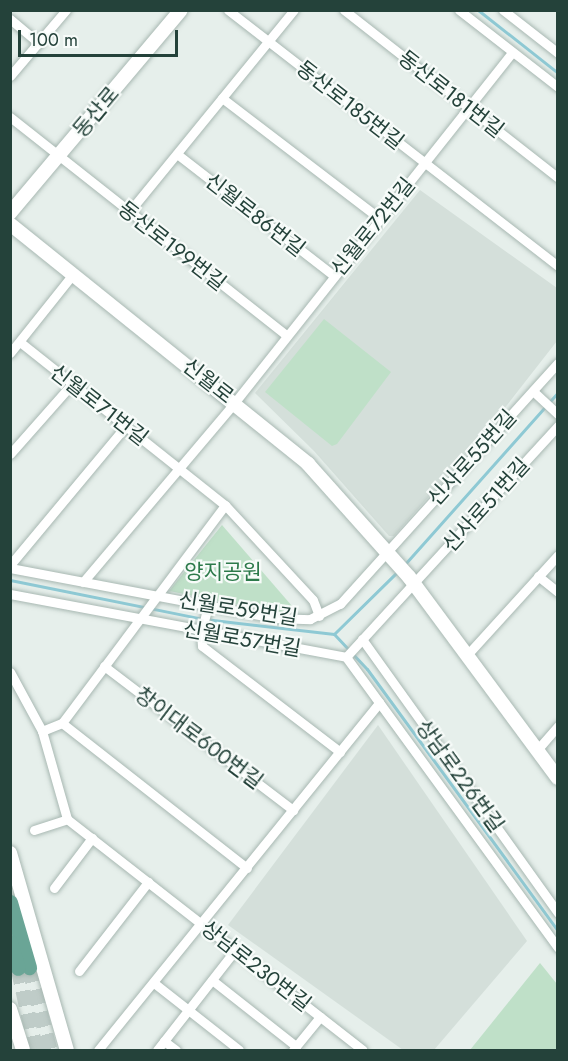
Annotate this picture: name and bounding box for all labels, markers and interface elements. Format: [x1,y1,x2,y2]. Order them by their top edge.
scale bar [21,18,182,56]
text: 100 m [29,27,78,53]
street label: 동산로181번길 [393,45,509,143]
street label: 동산로185번길 [291,55,409,155]
street label: 동산로 [68,82,124,142]
street label: 신월로86번길 [200,168,310,262]
street label: 신월로72번길 [326,173,420,281]
street label: 동산로199번길 [113,196,231,296]
street label: 신월로 [177,353,239,409]
street label: 신월로71번길 [45,359,153,451]
street label: 신사로55번길 [422,405,522,511]
street label: 신사로51번길 [437,453,535,557]
park label: 양지공원 [184,559,262,585]
street label: 신월로59번길 [177,587,299,631]
street label: 신월로57번길 [181,616,303,662]
street label: 창이대로600번길 [130,682,268,794]
street label: 상남로226번길 [411,715,509,837]
street label: 상남로230번길 [196,915,316,1017]

